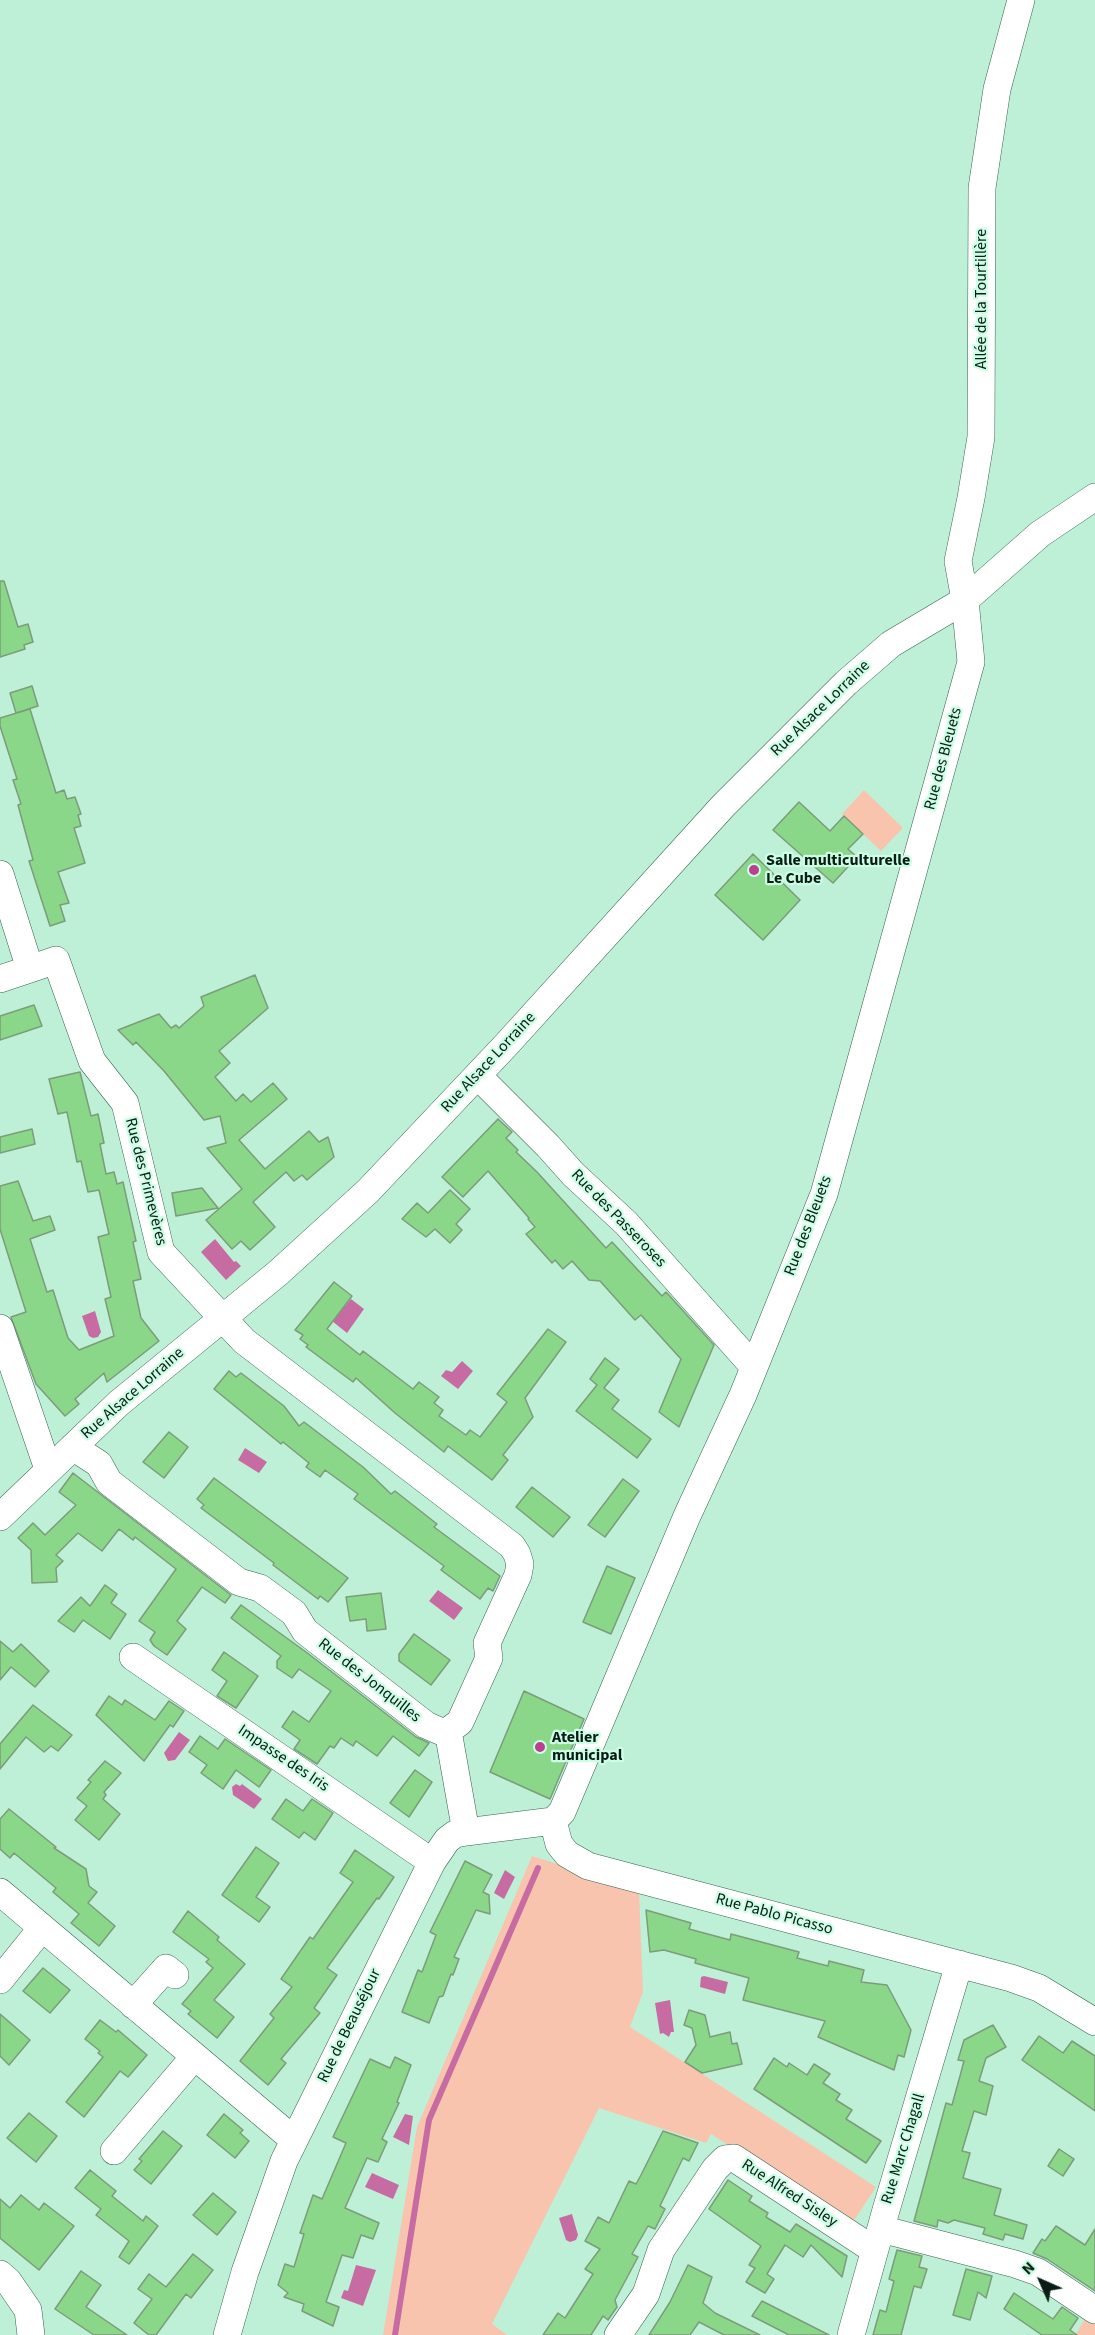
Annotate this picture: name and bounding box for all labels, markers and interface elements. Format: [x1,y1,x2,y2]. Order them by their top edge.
street label: Allée de la Tourtillère [972,229,992,369]
street label: Rue Alsace Lorraine [767,657,875,761]
street label: Rue des Bleuets [921,706,967,812]
place label: Salle multiculturelle Le Cube [766,851,910,889]
marker: Salle multiculturelle Le Cube [747,863,761,877]
street label: Rue Alsace Lorraine [438,1009,540,1117]
street label: Rue des Primevères [120,1116,170,1248]
street label: Rue des Passeroses [566,1166,670,1272]
street label: Rue des Bleuets [781,1173,837,1279]
street label: Rue Alsace Lorraine [78,1344,188,1444]
street label: Rue des Jonquilles [314,1635,424,1727]
street label: Impasse des Iris [234,1721,332,1797]
place label: Atelier municipal [552,1728,622,1766]
marker: Atelier municipal [533,1740,547,1754]
street label: Rue Pablo Picasso [713,1890,835,1940]
street label: Rue de Beauséjour [314,1966,386,2086]
street label: Rue Marc Chagall [878,2091,930,2207]
street label: Rue Alfred Sisley [737,2156,841,2232]
north arrow [1011,2251,1071,2311]
text: N [1017,2257,1040,2280]

